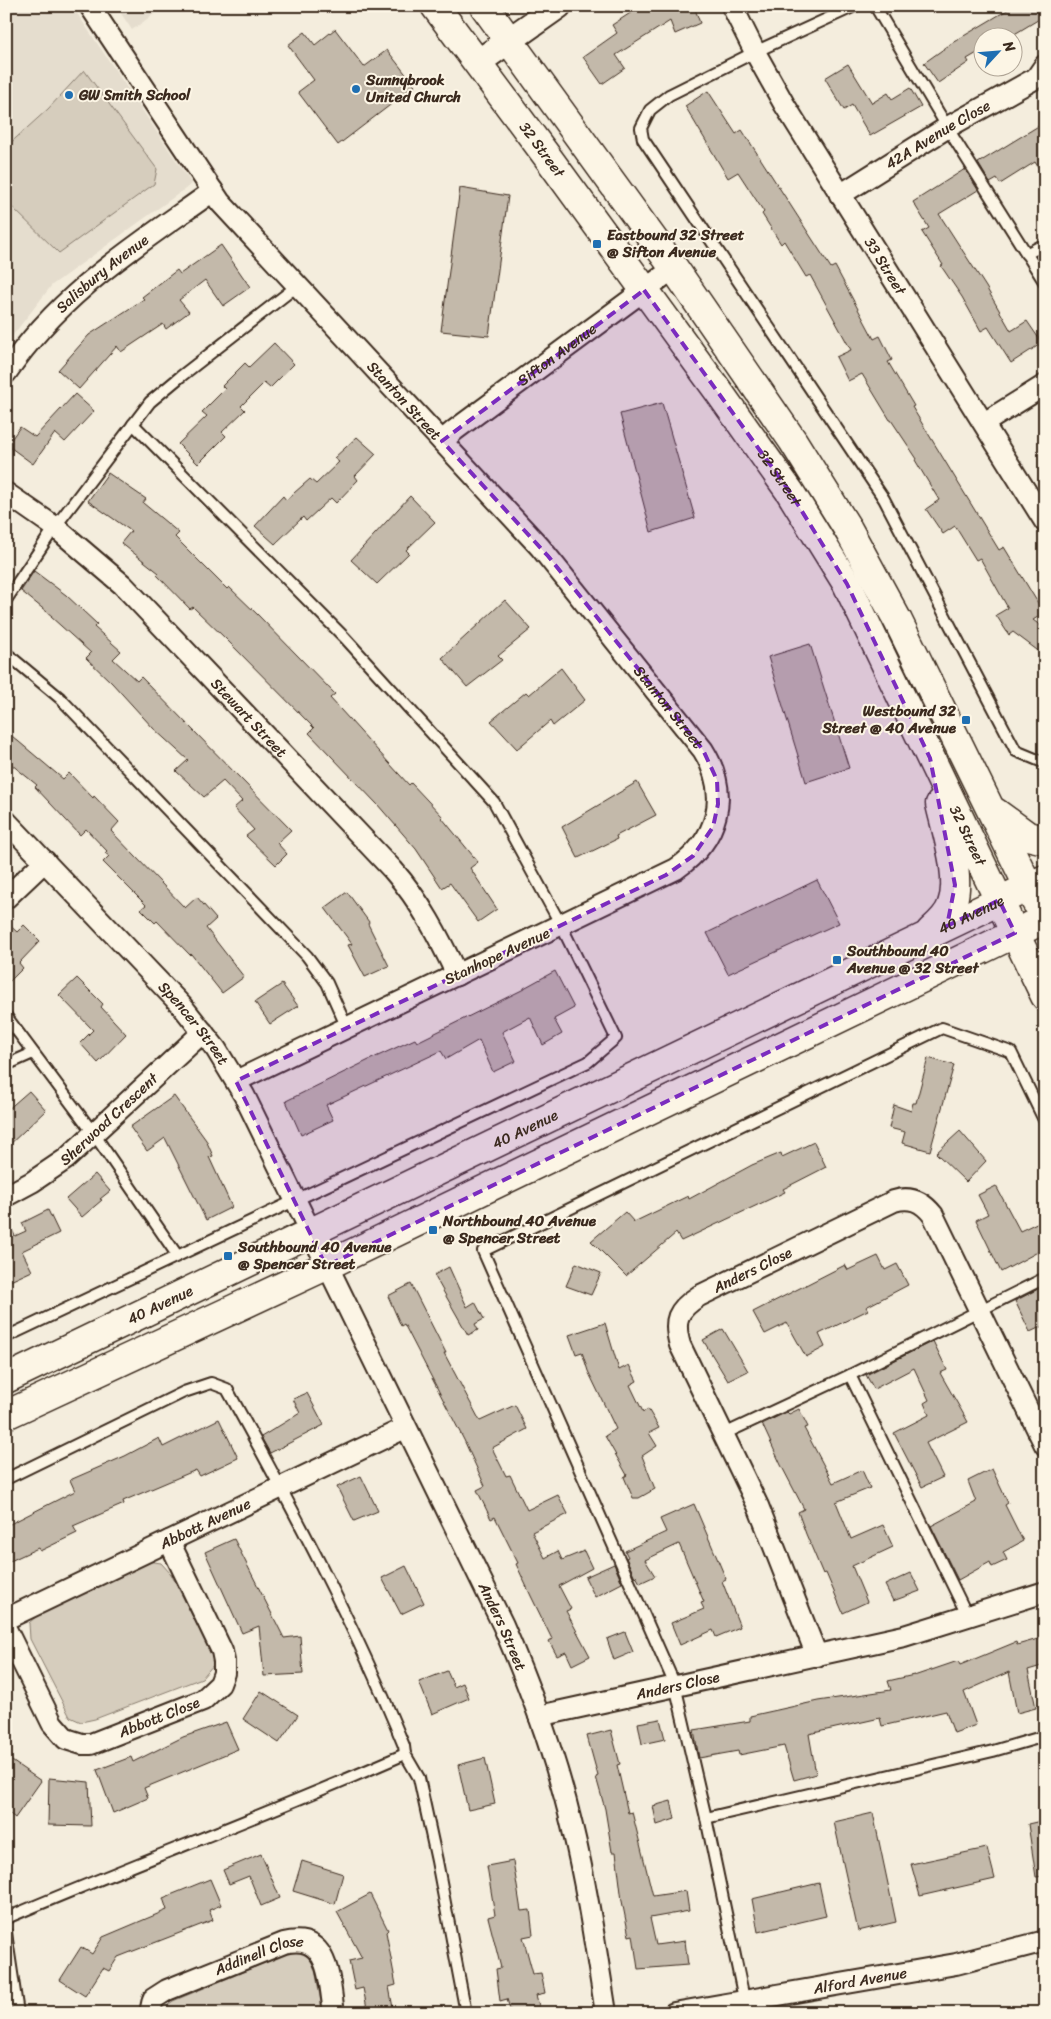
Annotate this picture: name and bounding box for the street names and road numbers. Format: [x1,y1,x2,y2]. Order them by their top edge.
street label: 42A Avenue Close [880,93,996,177]
street label: 32 Street [512,116,572,184]
street label: Salisbury Avenue [49,227,154,319]
street label: 33 Street [857,232,914,301]
street label: Sifton Avenue [512,316,603,393]
street label: Stanton Street [360,355,448,447]
street label: 32 Street [750,444,809,512]
street label: Stanton Street [627,660,711,755]
street label: Stewart Street [204,672,294,764]
street label: 32 Street [942,801,994,871]
street label: 40 Avenue [934,888,1009,942]
street label: Stanhope Avenue [440,920,554,992]
street label: Spencer Street [152,975,236,1071]
street label: Sherwood Crescent [54,1066,165,1173]
street label: 40 Avenue [488,1102,563,1156]
street label: Anders Close [708,1240,796,1301]
street label: 40 Avenue [123,1278,198,1332]
street label: Abbott Avenue [154,1490,256,1557]
street label: Anders Street [471,1577,534,1675]
street label: Anders Close [632,1664,722,1708]
street label: Abbott Close [114,1689,204,1745]
street label: Addinell Close [210,1928,305,1983]
street label: Alford Avenue [810,1960,909,2002]

